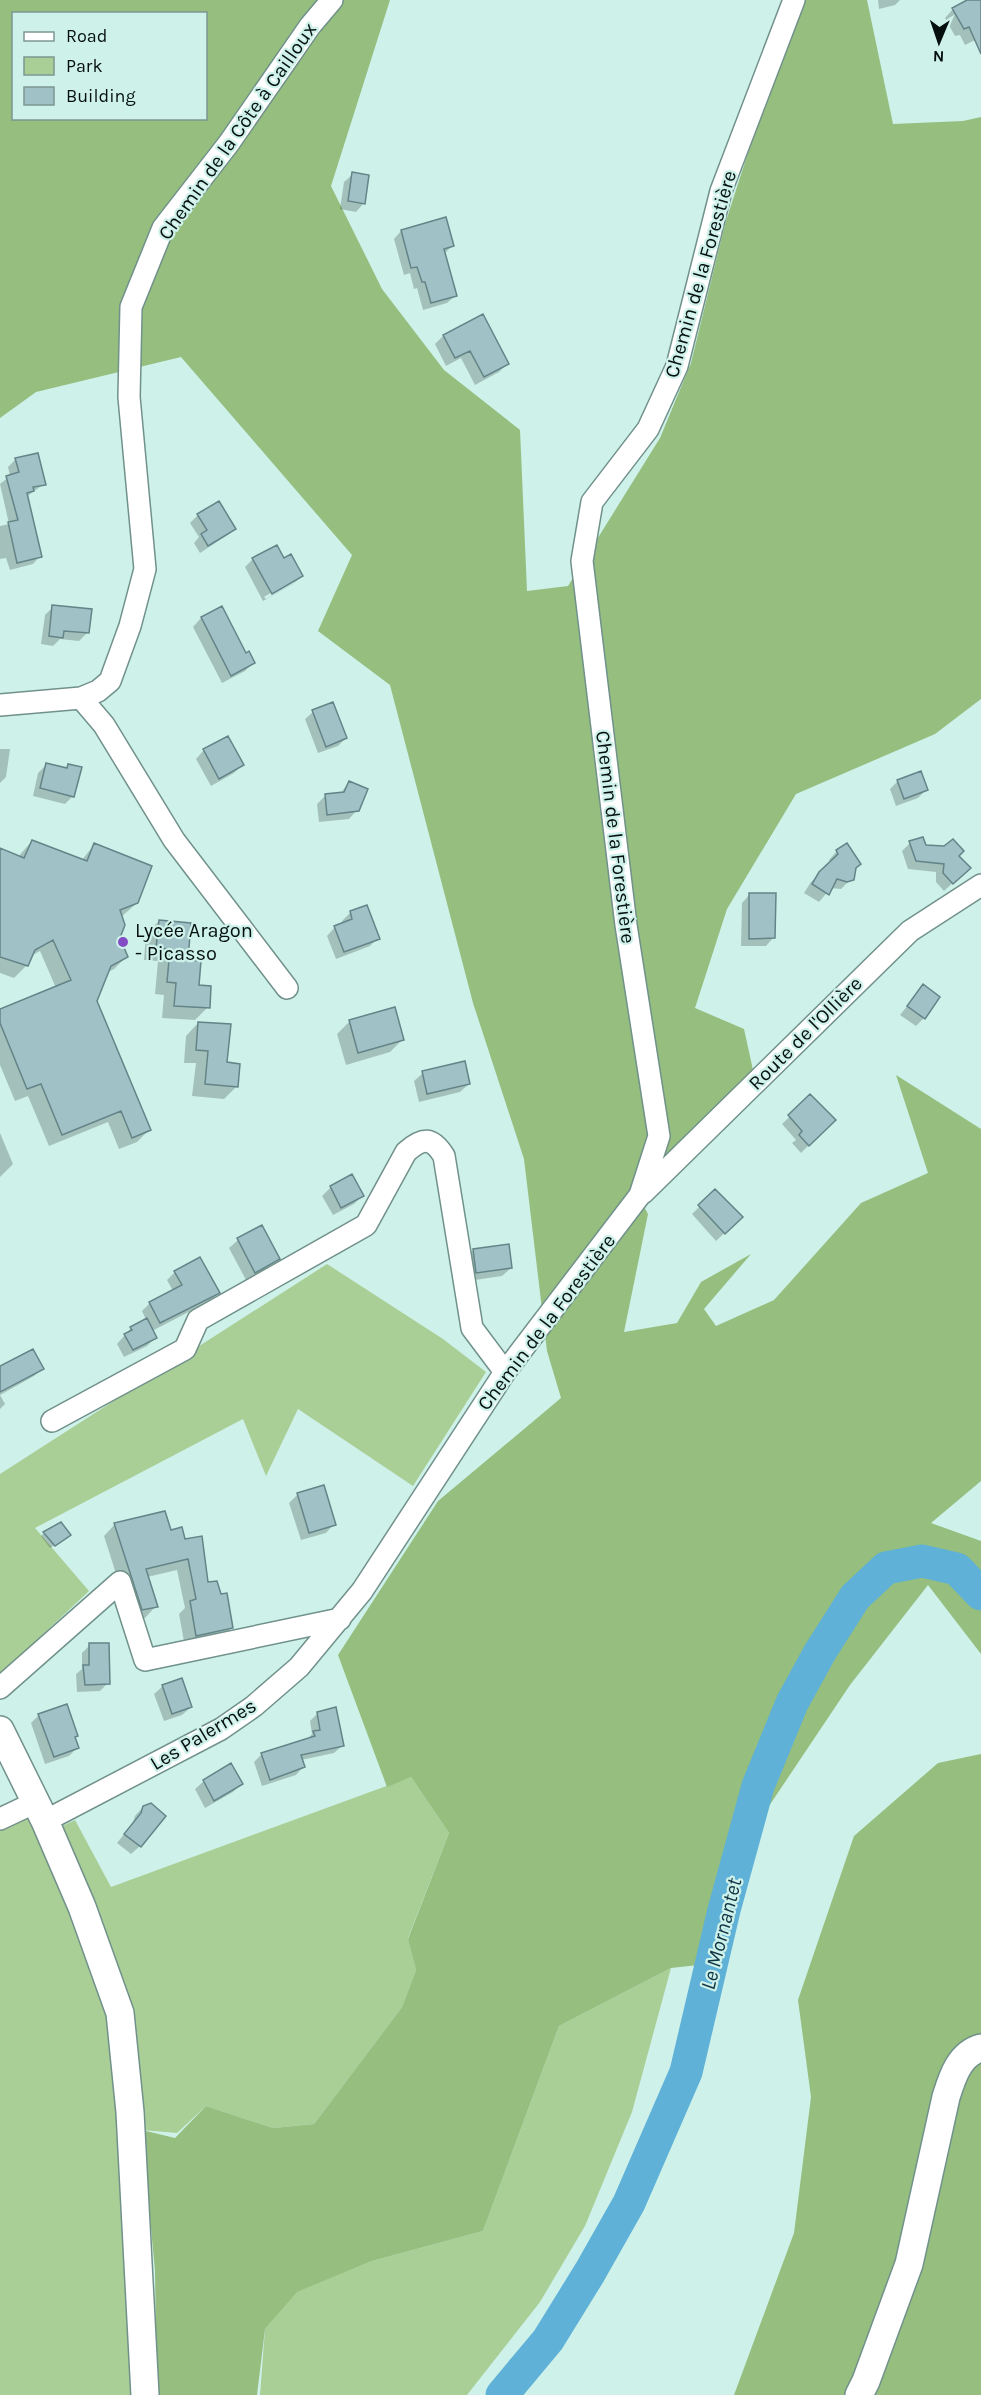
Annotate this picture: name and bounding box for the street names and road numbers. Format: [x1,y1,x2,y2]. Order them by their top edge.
street label: Chemin de la Côte à Cailloux [154,18,321,244]
street label: Chemin de la Forestière [660,168,741,380]
street label: Chemin de la Forestière [591,729,640,945]
street label: Route de l'Ollière [744,972,867,1095]
street label: Chemin de la Forestière [473,1230,620,1415]
street label: Les Palermes [146,1694,260,1775]

